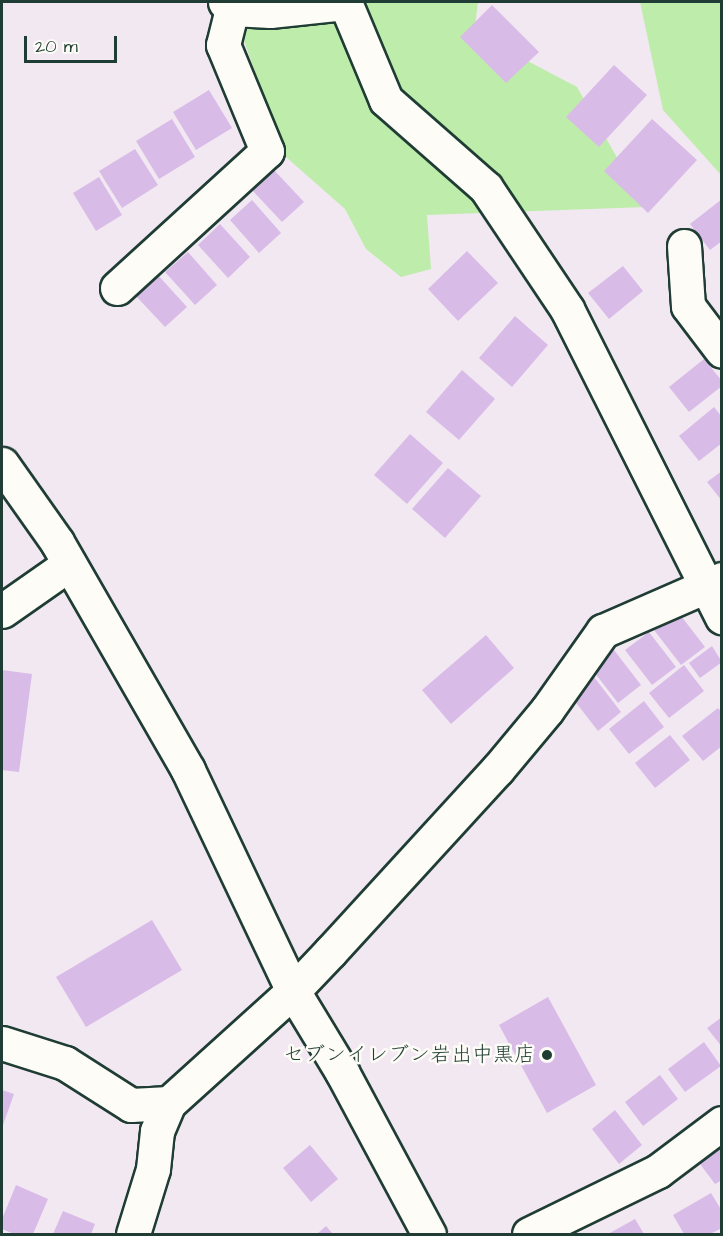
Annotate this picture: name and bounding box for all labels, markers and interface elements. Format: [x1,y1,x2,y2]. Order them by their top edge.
scale bar [27,24,120,62]
text: 20 m [35,34,78,59]
place label: セブンイレブン岩出中黒店 [283,1042,535,1068]
marker: セブンイレブン岩出中黒店 [540,1048,554,1062]

